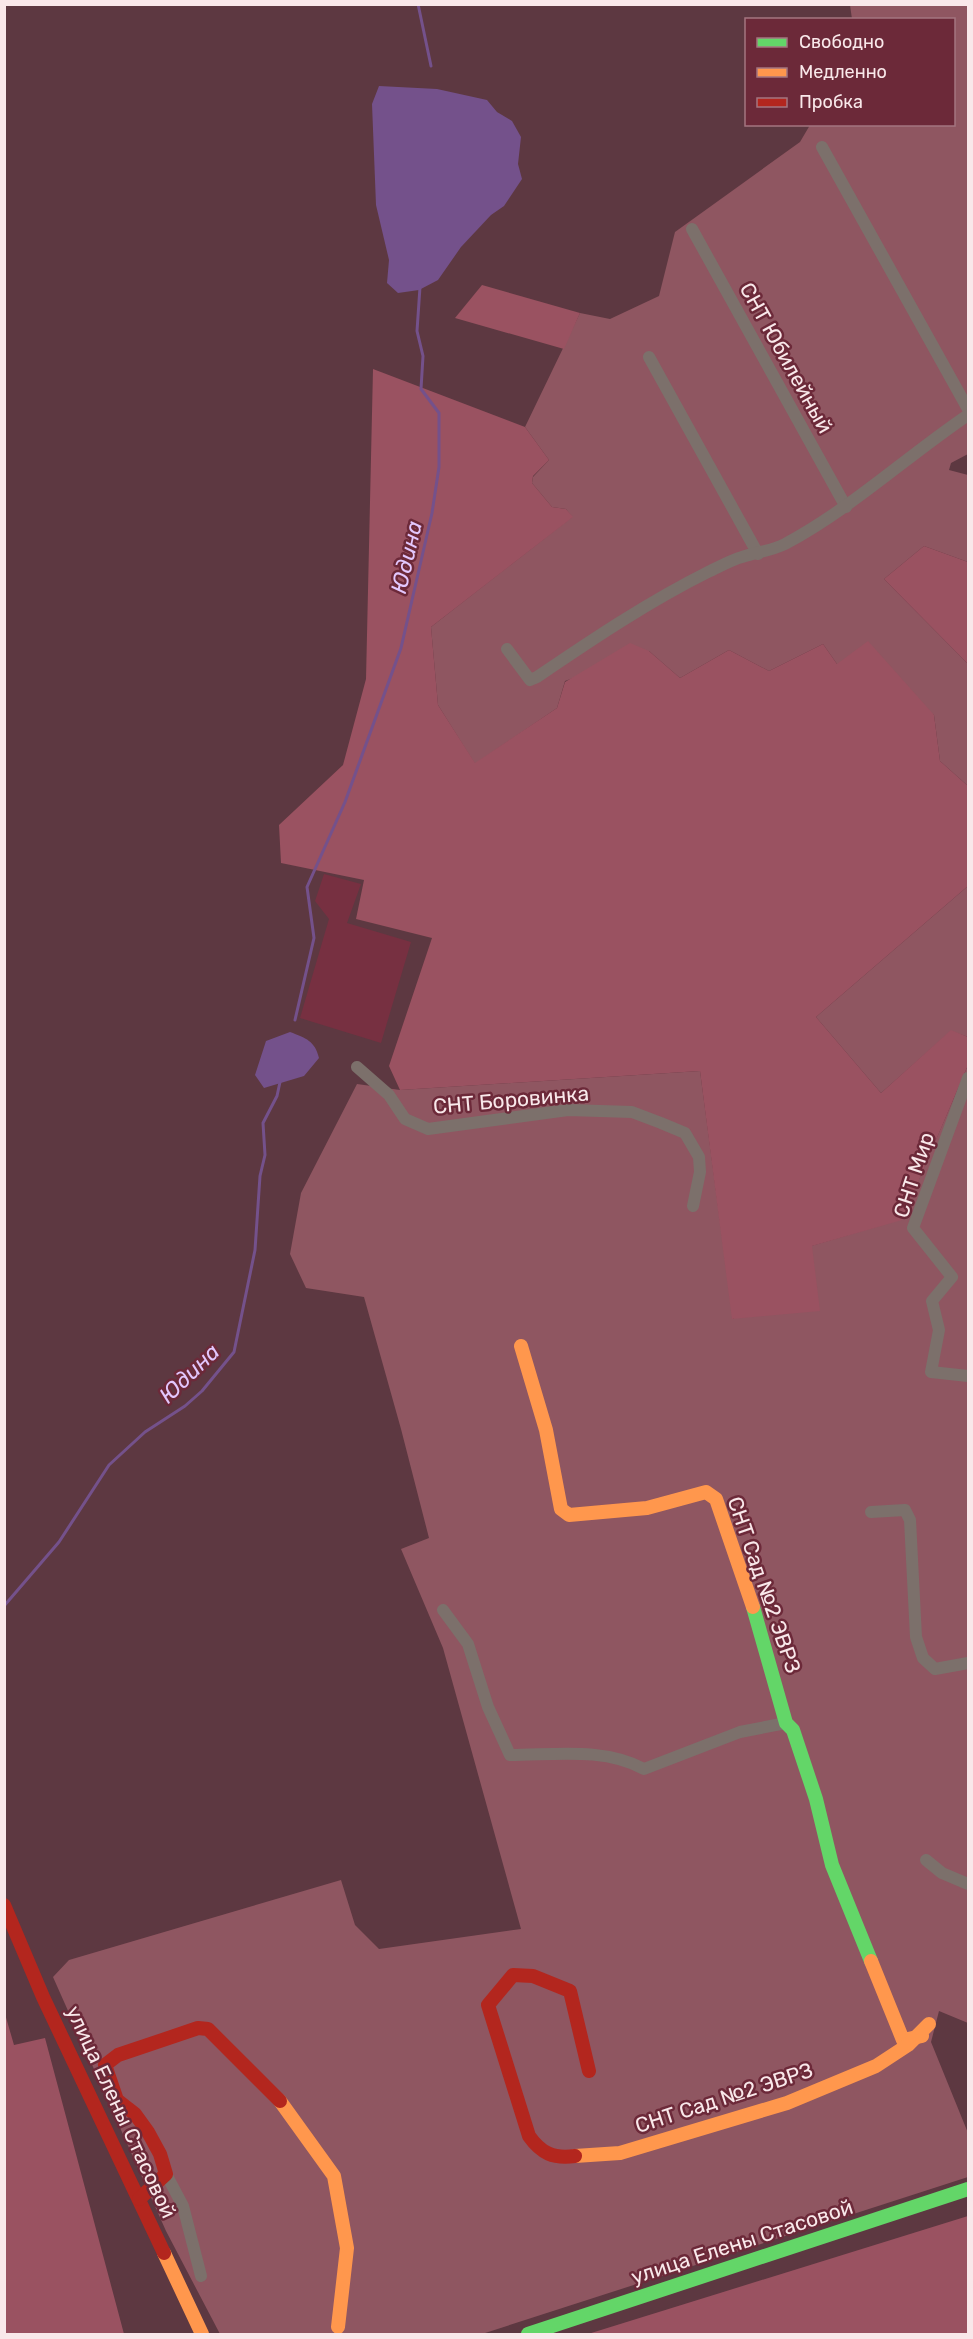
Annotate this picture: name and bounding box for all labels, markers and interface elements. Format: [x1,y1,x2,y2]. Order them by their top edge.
legend [745,18,955,126]
text: Свободно [799,31,884,53]
text: Медленно [799,61,887,83]
text: Пробка [799,91,863,113]
street label: СНТ Юбилейный [735,278,838,437]
water label: Юдина [385,518,428,596]
street label: СНТ Боровинка [432,1080,590,1119]
street label: СНТ Мир [888,1129,939,1221]
water label: Юдина [154,1338,225,1409]
street label: СНТ Сад №2 ЭВРЗ [722,1493,806,1677]
street label: улица Елены Стасовой [61,2002,182,2222]
street label: СНТ Сад №2 ЭВРЗ [632,2057,816,2138]
street label: улица Елены Стасовой [628,2194,856,2289]

